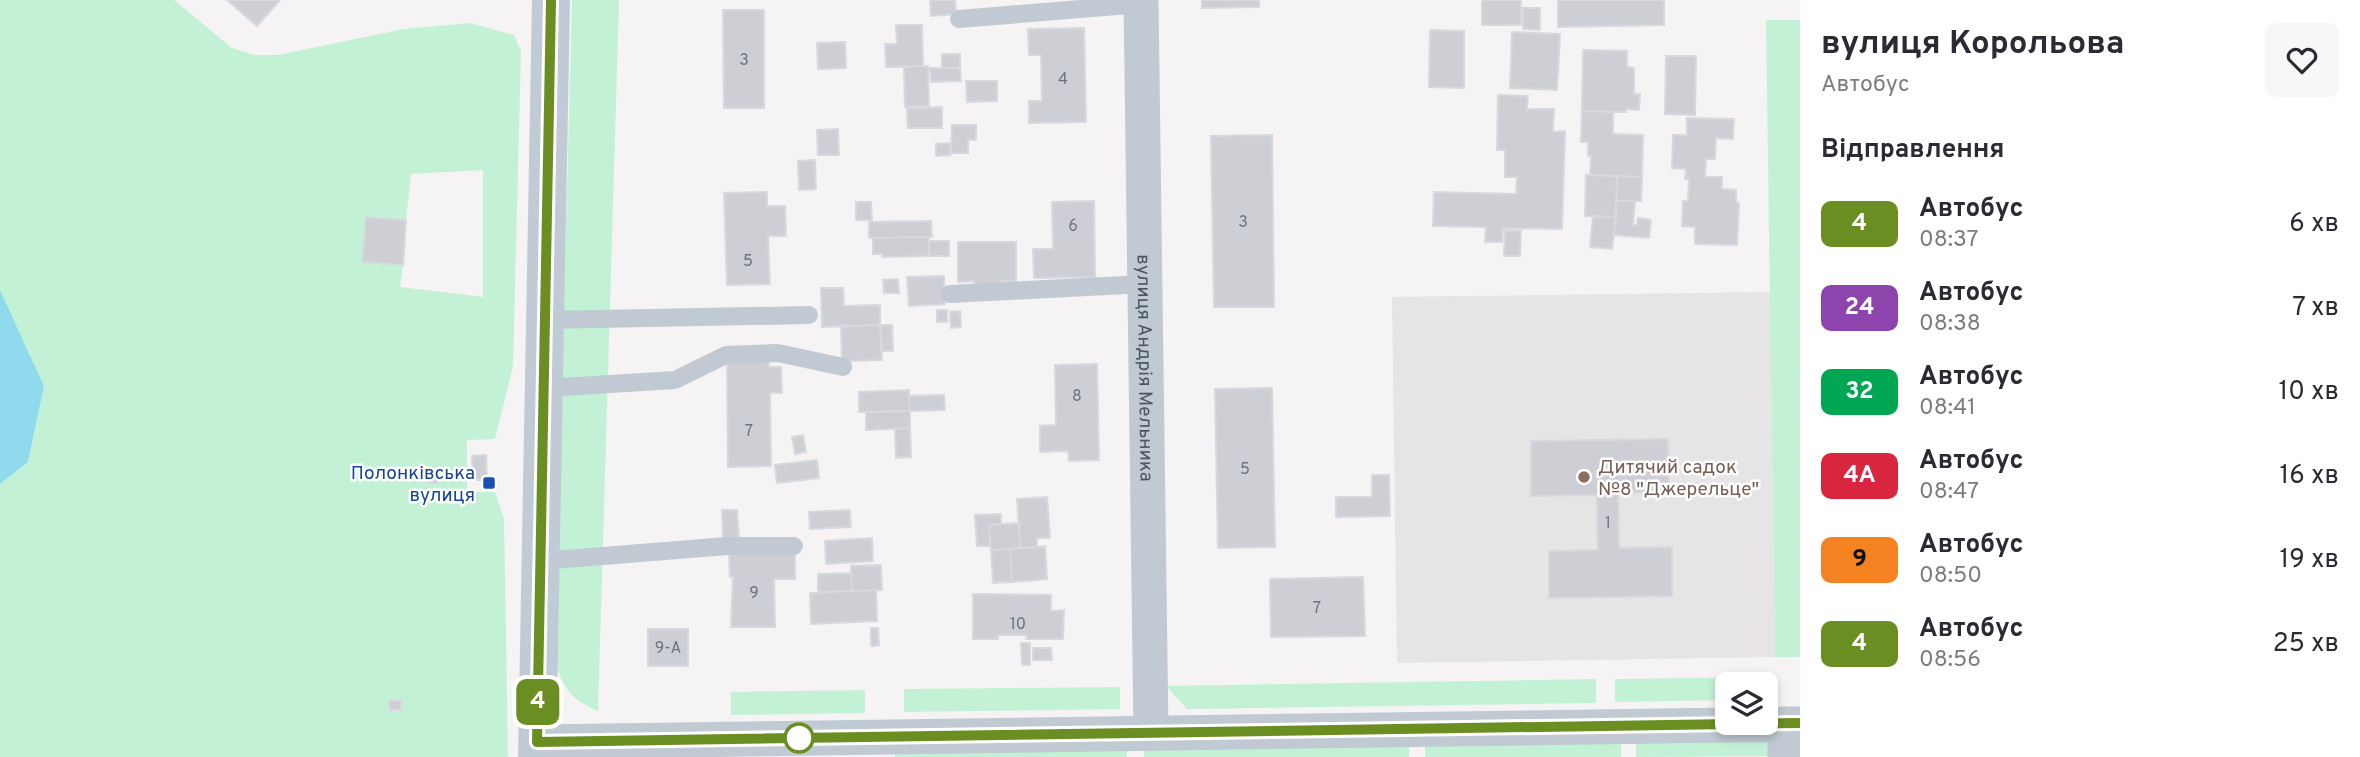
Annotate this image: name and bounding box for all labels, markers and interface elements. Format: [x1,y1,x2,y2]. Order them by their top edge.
button: heart [2265,23,2339,97]
text: вулиця Корольова [1821,24,2124,66]
house number: 3 [739,51,749,71]
house number: 4 [1058,70,1068,90]
text: Автобус [1821,71,1909,100]
text: Відправлення [1821,134,2004,167]
text: Автобус [1919,193,2024,226]
text: 6 хв [2289,208,2339,241]
text: 4 [1852,209,1867,239]
house number: 3 [1238,213,1248,233]
house number: 6 [1068,217,1078,237]
text: 08:37 [1919,226,1979,255]
house number: 5 [743,252,753,272]
street label: вулиця Андрія Мельника [1130,254,1158,482]
text: Автобус [1919,277,2024,310]
text: 7 хв [2292,292,2339,325]
text: 24 [1844,293,1875,323]
text: 08:38 [1919,310,1981,339]
text: Автобус [1919,361,2024,394]
text: 10 хв [2278,376,2339,409]
text: 32 [1845,377,1874,407]
house number: 8 [1072,387,1082,407]
text: 08:41 [1919,394,1976,423]
house number: 7 [745,422,753,442]
text: Автобус [1919,445,2024,478]
place label: Дитячий садок №8 "Джерельце" [1598,456,1759,502]
house number: 5 [1240,460,1250,480]
text: 16 хв [2280,460,2339,493]
text: 4А [1843,461,1876,491]
place label: Полонківська вулиця [351,462,475,508]
marker: Дитячий садок №8 "Джерельце" [1576,469,1592,485]
marker: Полонківська вулиця [481,475,497,491]
text: 08:47 [1919,478,1979,507]
house number: 1 [1605,514,1611,534]
text: Автобус [1919,529,2024,562]
text: 19 хв [2280,544,2339,577]
text: 9 [1852,545,1867,575]
text: 08:50 [1919,562,1982,591]
house number: 9 [749,584,759,604]
house number: 7 [1313,599,1321,619]
text: Автобус [1919,613,2024,646]
house number: 10 [1010,615,1026,635]
text: 25 хв [2273,628,2339,661]
text: 4 [1852,629,1867,659]
house number: 9-А [655,639,681,659]
text: 08:56 [1919,646,1981,675]
map controls [1715,672,1778,735]
button: layers [1715,672,1778,735]
line badge: 4 [515,679,561,725]
text: 4 [530,687,546,717]
unlabelled marker [784,723,814,753]

